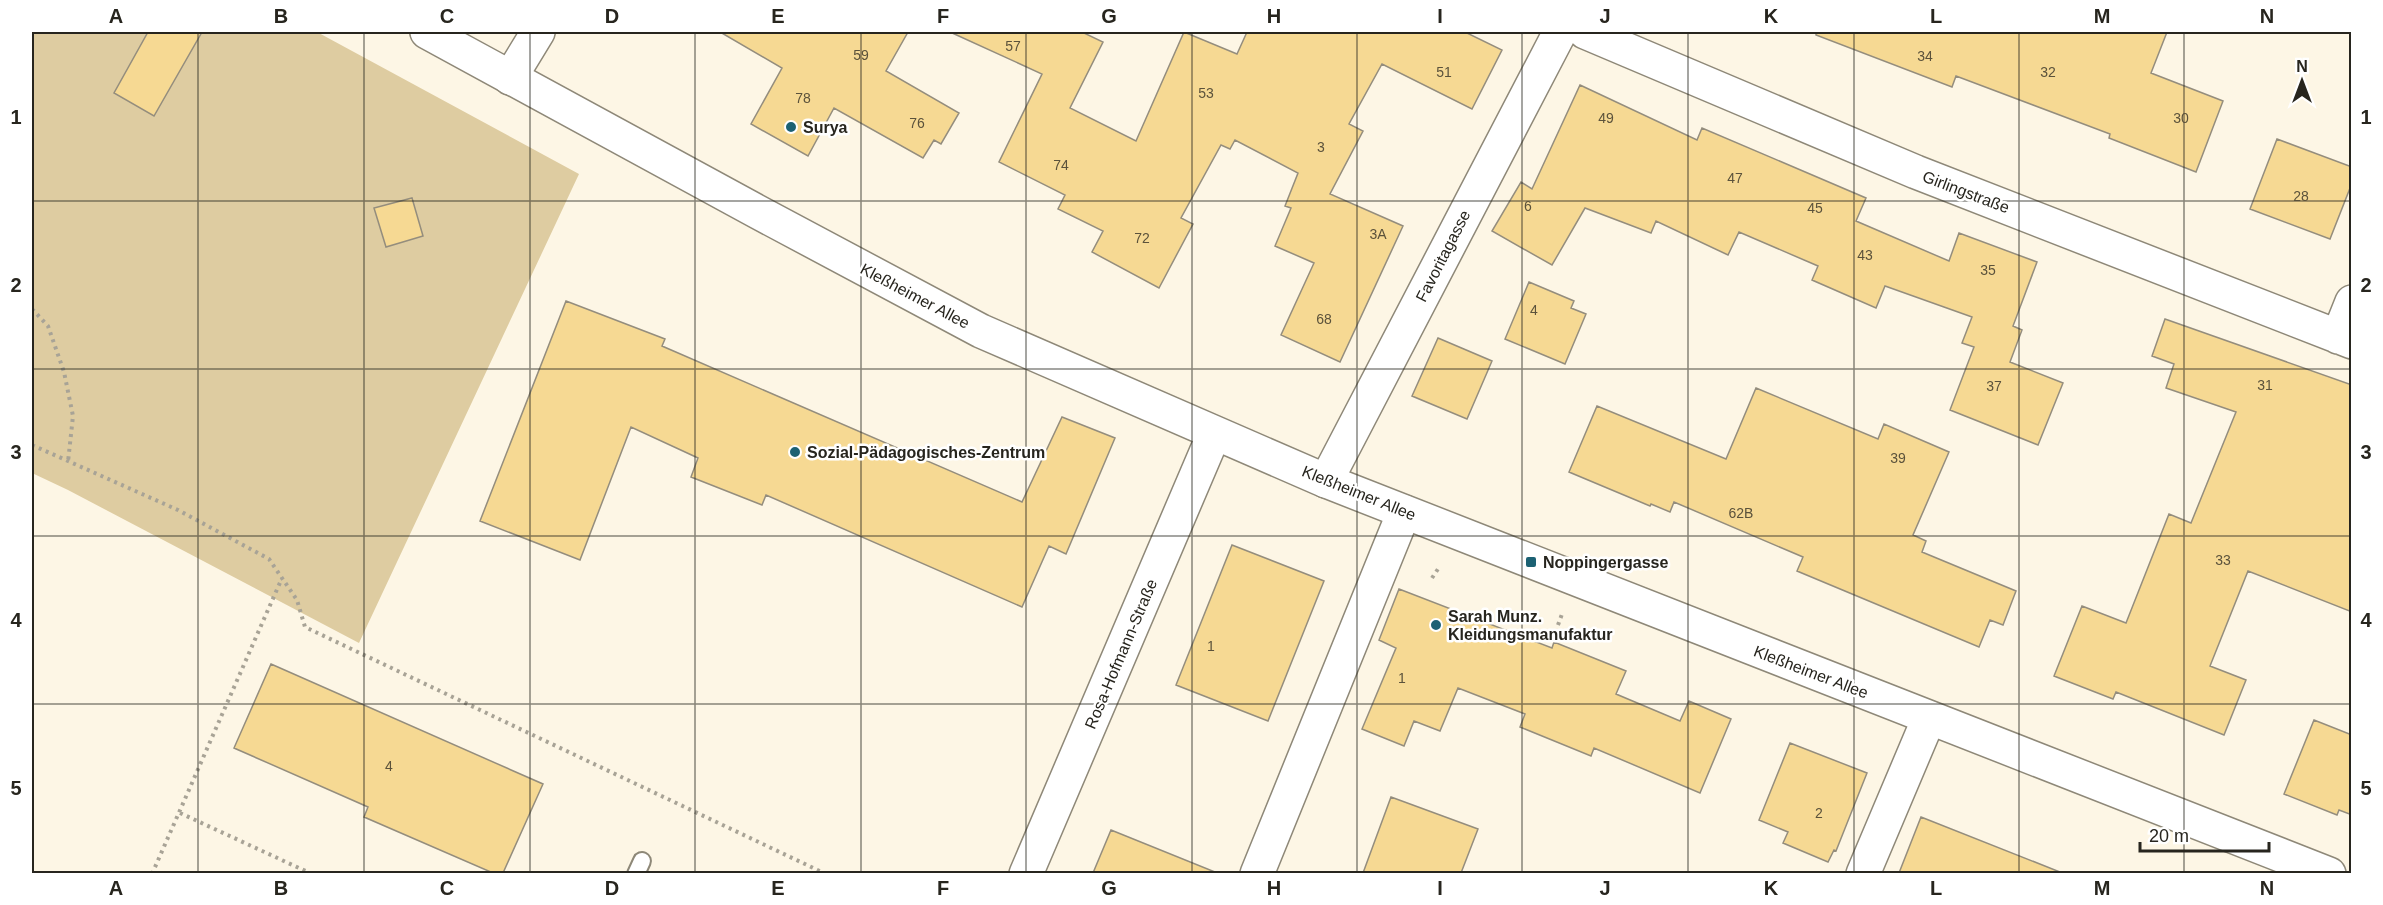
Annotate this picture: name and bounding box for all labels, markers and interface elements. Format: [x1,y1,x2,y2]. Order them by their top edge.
text: A [109,5,123,27]
text: B [274,5,288,27]
text: C [440,5,454,27]
text: D [605,5,619,27]
text: E [771,5,785,27]
text: F [937,5,949,27]
text: G [1101,5,1117,27]
text: H [1267,5,1281,27]
text: I [1437,5,1443,27]
text: J [1599,5,1611,27]
text: K [1764,5,1779,27]
text: L [1930,5,1942,27]
text: M [2094,5,2110,27]
text: N [2260,5,2274,27]
house number: 57 [1005,38,1021,54]
house number: 59 [853,47,869,63]
house number: 34 [1917,48,1933,64]
north arrow [2272,51,2332,111]
text: N [2296,58,2308,75]
house number: 51 [1436,64,1452,80]
house number: 32 [2040,64,2056,80]
house number: 53 [1198,85,1214,101]
house number: 78 [795,90,811,106]
text: 1 [10,106,22,128]
text: 1 [2360,106,2372,128]
house number: 49 [1598,110,1614,126]
house number: 30 [2173,110,2189,126]
house number: 76 [909,115,925,131]
place label: Surya [803,119,848,136]
marker: Surya [784,120,798,134]
house number: 3 [1317,139,1325,155]
house number: 74 [1053,157,1069,173]
street label: Girlingstraße [1920,168,2012,216]
house number: 47 [1727,170,1743,186]
house number: 28 [2293,188,2309,204]
house number: 6 [1524,198,1532,214]
house number: 45 [1807,200,1823,216]
street label: Favoritagasse [1413,207,1473,305]
house number: 3A [1369,226,1387,242]
house number: 72 [1134,230,1150,246]
house number: 43 [1857,247,1873,263]
street label: Kleßheimer Allee [858,260,972,332]
house number: 35 [1980,262,1996,278]
text: 2 [10,274,22,296]
text: 2 [2360,274,2372,296]
house number: 4 [1530,302,1538,318]
house number: 68 [1316,311,1332,327]
house number: 31 [2257,377,2273,393]
house number: 37 [1986,378,2002,394]
text: 3 [10,441,22,463]
text: 3 [2360,441,2372,463]
place label: Sozial-Pädagogisches-Zentrum [807,444,1045,461]
marker: Sozial-Pädagogisches-Zentrum [788,445,802,459]
house number: 39 [1890,450,1906,466]
street label: Kleßheimer Allee [1300,462,1418,524]
house number: 62B [1729,505,1753,521]
house number: 33 [2215,552,2231,568]
place label: Noppingergasse [1543,554,1668,571]
marker: Noppingergasse [1524,555,1538,569]
street label: Rosa-Hofmann-Straße [1082,577,1160,731]
place label: Sarah Munz. Kleidungsmanufaktur [1448,608,1612,643]
text: 4 [10,609,22,631]
text: 4 [2360,609,2372,631]
marker: Sarah Munz. Kleidungsmanufaktur [1429,618,1443,632]
house number: 1 [1207,638,1215,654]
street label: Kleßheimer Allee [1751,642,1871,702]
house number: 1 [1398,670,1406,686]
house number: 4 [385,758,393,774]
text: 5 [10,777,22,799]
text: 5 [2360,777,2372,799]
house number: 2 [1815,805,1823,821]
scale bar [2140,815,2269,853]
text: 20 m [2149,826,2189,846]
text: A [109,877,123,899]
text: B [274,877,288,899]
text: C [440,877,454,899]
text: D [605,877,619,899]
text: E [771,877,785,899]
text: F [937,877,949,899]
text: G [1101,877,1117,899]
text: H [1267,877,1281,899]
text: I [1437,877,1443,899]
text: J [1599,877,1611,899]
text: K [1764,877,1779,899]
text: L [1930,877,1942,899]
text: M [2094,877,2110,899]
text: N [2260,877,2274,899]

